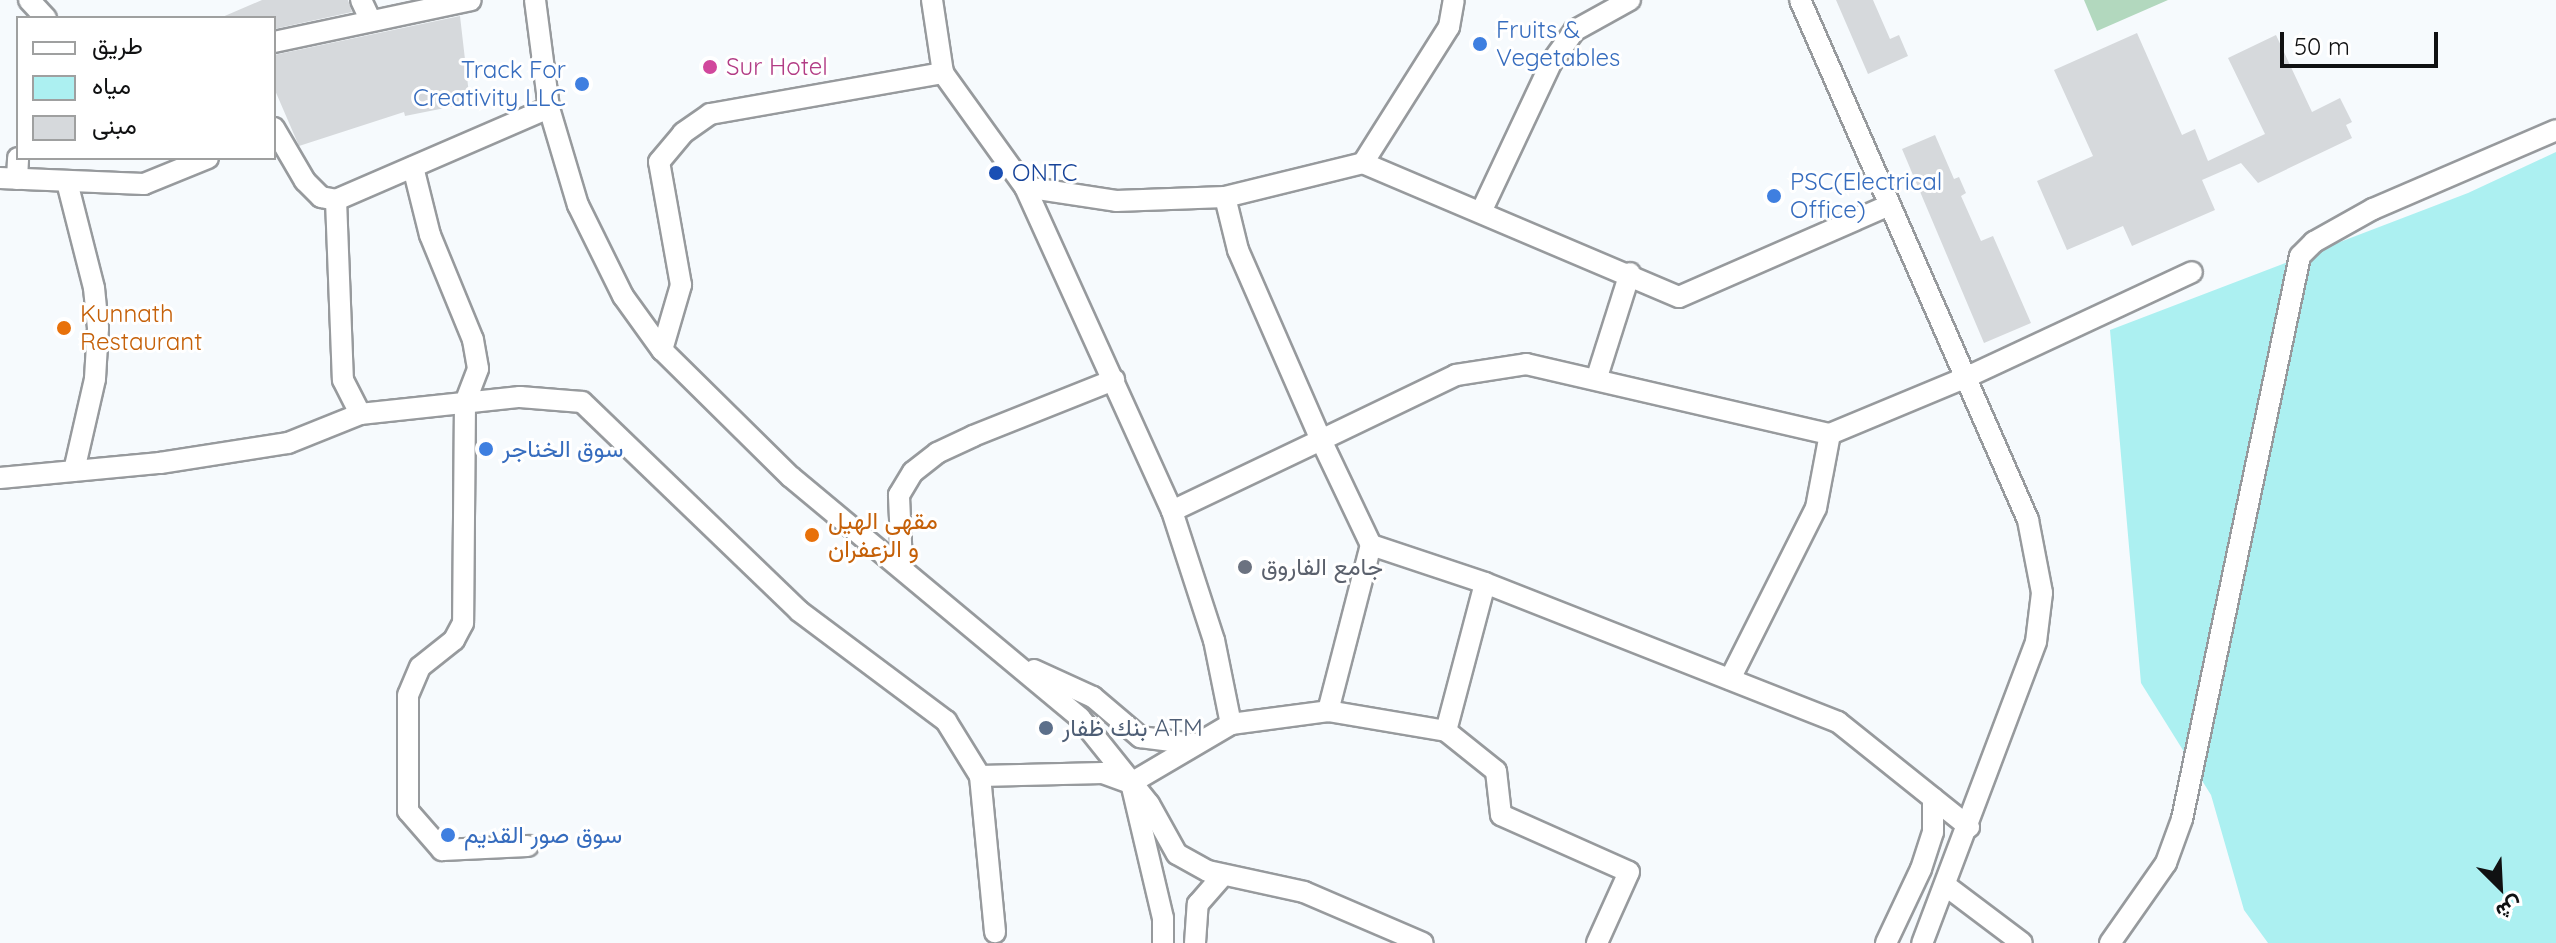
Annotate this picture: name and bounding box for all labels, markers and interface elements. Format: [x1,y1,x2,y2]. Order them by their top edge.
legend [16,16,276,160]
place label: Fruits & Vegetables [1496,16,1620,72]
scale bar [2284,16,2442,66]
text: طريق [92,30,143,60]
text: 50 m [2294,31,2350,61]
marker: Fruits & Vegetables [1471,35,1489,53]
place label: Sur Hotel [726,53,828,81]
place label: Track For Creativity LLC [413,56,566,112]
marker: Sur Hotel [701,58,719,76]
text: مياه [92,70,131,100]
marker: Track For Creativity LLC [573,75,591,93]
text: مبنى [92,110,137,140]
place label: ONTC [1012,159,1078,187]
marker: ONTC [987,164,1005,182]
place label: PSC(Electrical Office) [1790,168,1942,224]
marker: PSC(Electrical Office) [1765,187,1783,205]
place label: Kunnath Restaurant [80,300,202,356]
marker: Kunnath Restaurant [55,319,73,337]
place label: سوق الخناجر [502,435,623,463]
marker: سوق الخناجر [477,440,495,458]
place label: مقهى الهيل و الزعفران [828,507,938,563]
marker: مقهى الهيل و الزعفران [803,526,821,544]
place label: جامع الفاروق [1261,553,1383,581]
marker: جامع الفاروق [1236,558,1254,576]
place label: بنك ظفار ATM [1062,714,1203,742]
marker: بنك ظفار ATM [1037,719,1055,737]
place label: سوق صور القديم [464,821,622,849]
marker: سوق صور القديم [439,826,457,844]
north arrow [2460,847,2540,927]
text: ش [2492,891,2528,927]

